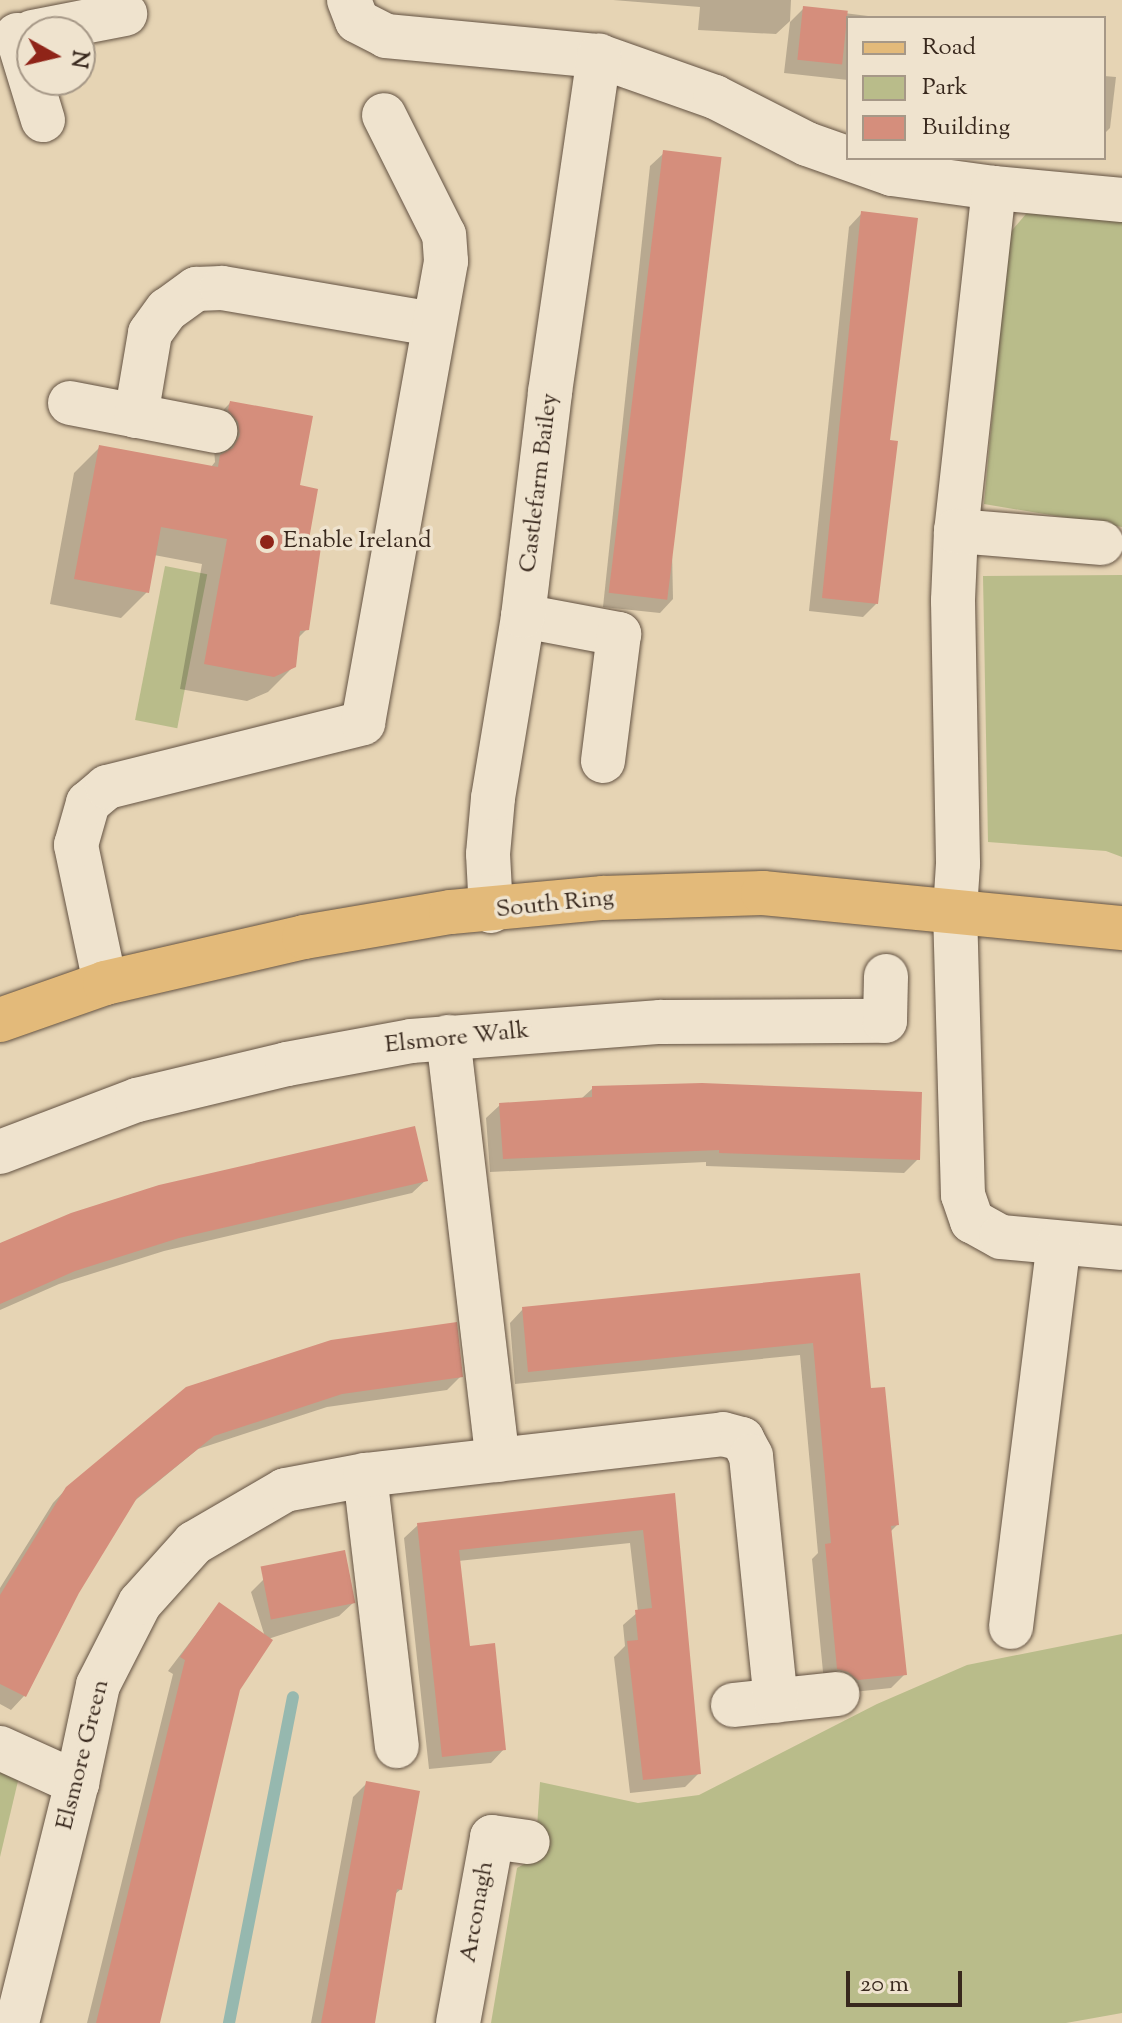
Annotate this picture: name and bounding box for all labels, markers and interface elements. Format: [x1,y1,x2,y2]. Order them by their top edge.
north arrow [16,16,96,96]
legend [846,16,1106,160]
text: Road [922,31,976,65]
text: N [61,48,95,70]
text: Park [922,71,968,105]
text: Building [922,111,1010,145]
street label: Castlefarm Bailey [515,392,565,574]
place label: Enable Ireland [283,528,431,556]
marker: Enable Ireland [258,533,276,551]
street label: South Ring [495,884,615,926]
street label: Elsmore Walk [383,1017,531,1061]
street label: Elsmore Green [51,1677,117,1833]
street label: Arconagh [455,1859,501,1965]
scale bar [850,1955,966,2005]
text: 20 m [860,1968,909,2002]

